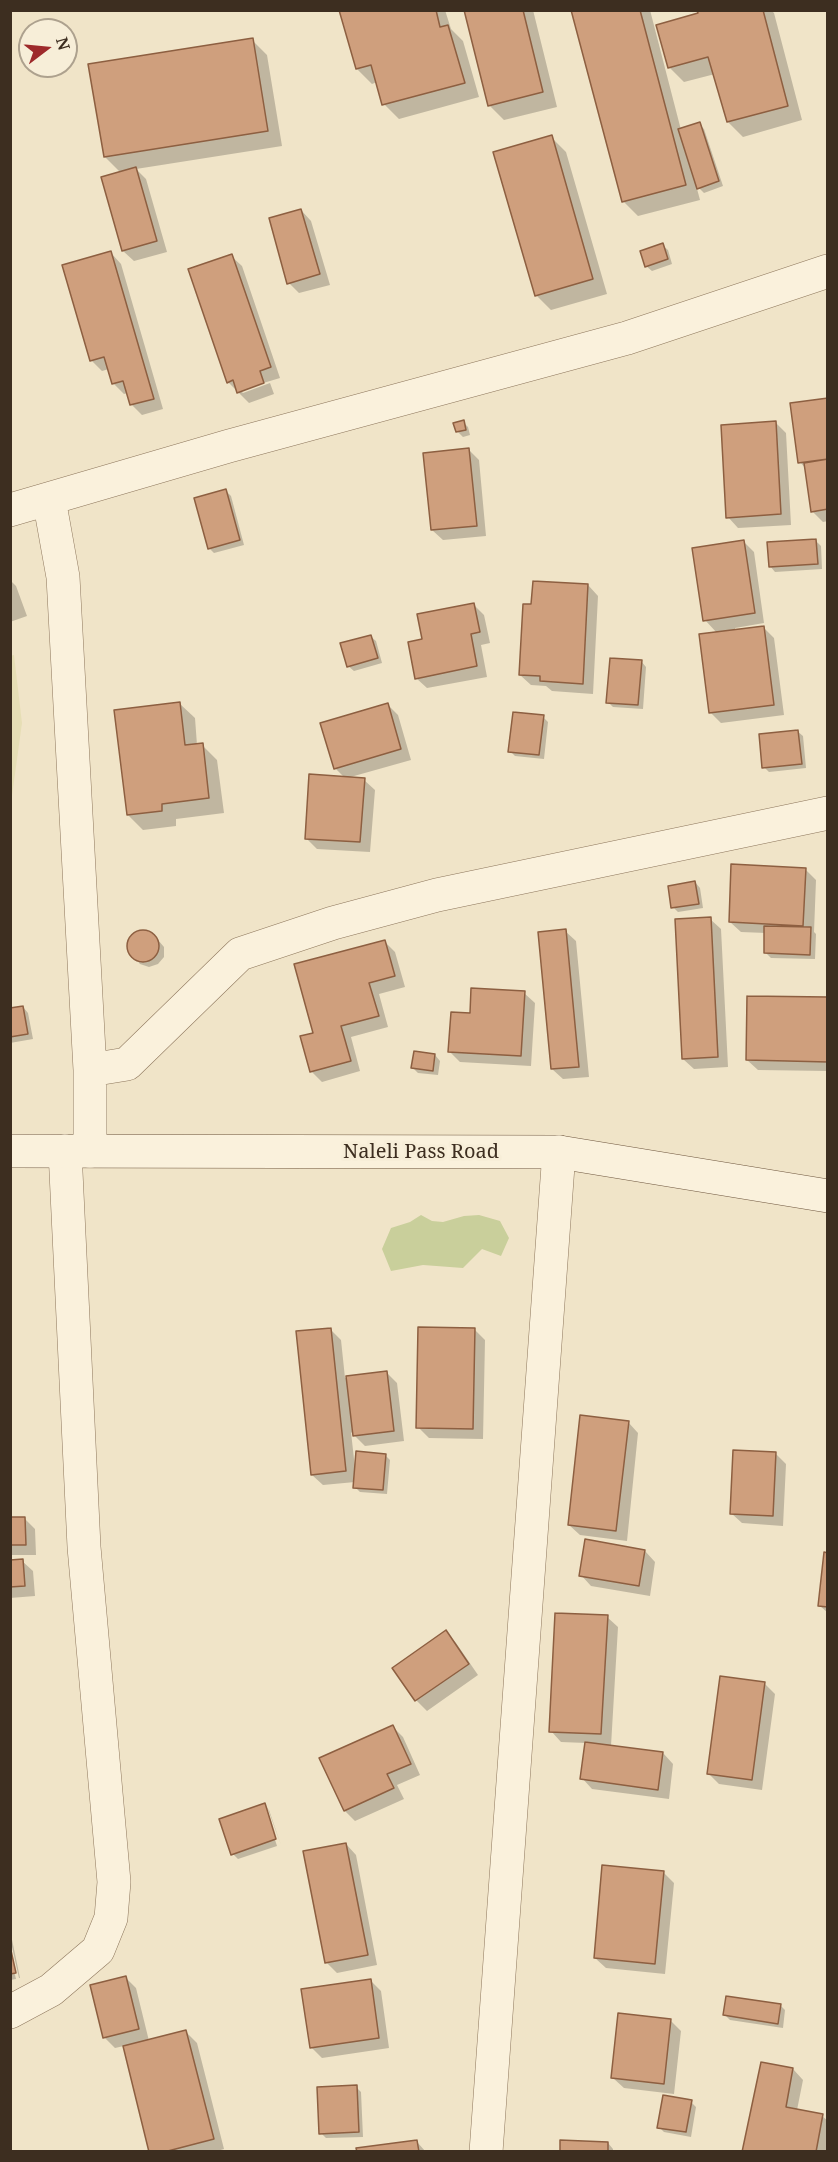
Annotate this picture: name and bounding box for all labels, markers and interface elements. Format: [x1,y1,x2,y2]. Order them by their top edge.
north arrow [18,18,78,78]
text: N [51,34,76,53]
street label: Naleli Pass Road [343,1140,499,1164]

